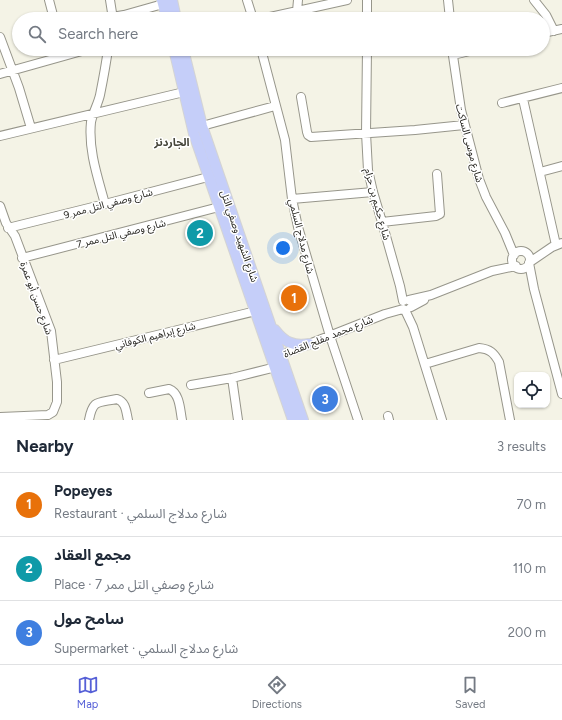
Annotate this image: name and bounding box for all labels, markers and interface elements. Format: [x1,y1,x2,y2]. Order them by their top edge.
search box [12,12,550,56]
icon: search [26,23,48,45]
text: Search here [58,25,138,43]
street label: شارع موسى الساكت [452,102,486,184]
district label: الجاردنز [153,136,190,149]
street label: شارع حكيم بن حزام [360,167,393,242]
street label: شارع وصفي التل ممر 9 [62,185,155,223]
street label: شارع الشهيد وصفي التل [216,189,261,284]
street label: شارع مدلاج السلمي [285,197,317,275]
street label: شارع وصفي التل ممر 7 [75,216,168,252]
pin: 2 [187,218,213,248]
your location [273,238,293,258]
street label: شارع حسن أبو عمرة [16,260,56,337]
pin: 1 [281,283,307,313]
street label: شارع محمد مفلح القضاة [281,312,376,361]
street label: شارع إبراهيم الكوفاني [113,319,197,353]
map controls [514,372,550,408]
button: locate [514,372,550,408]
pin: 3 [312,384,338,414]
text: Nearby [16,436,74,456]
text: 3 results [497,439,546,454]
text: Popeyes [54,482,112,500]
text: 1 [26,497,32,512]
text: 70 m [516,497,546,512]
text: Restaurant · شارع مدلاج السلمي [54,506,227,521]
text: مجمع العقاد [54,546,131,564]
text: 2 [25,561,33,576]
text: 110 m [513,561,546,576]
text: Place · شارع وصفي التل ممر 7 [54,577,214,592]
text: سامح مول [54,610,124,628]
text: 3 [25,625,33,640]
text: 200 m [508,625,546,640]
text: Supermarket · شارع مدلاج السلمي [54,641,238,656]
tab: Map [77,674,99,711]
tab: Directions [252,674,302,711]
tab: Saved [455,674,485,711]

